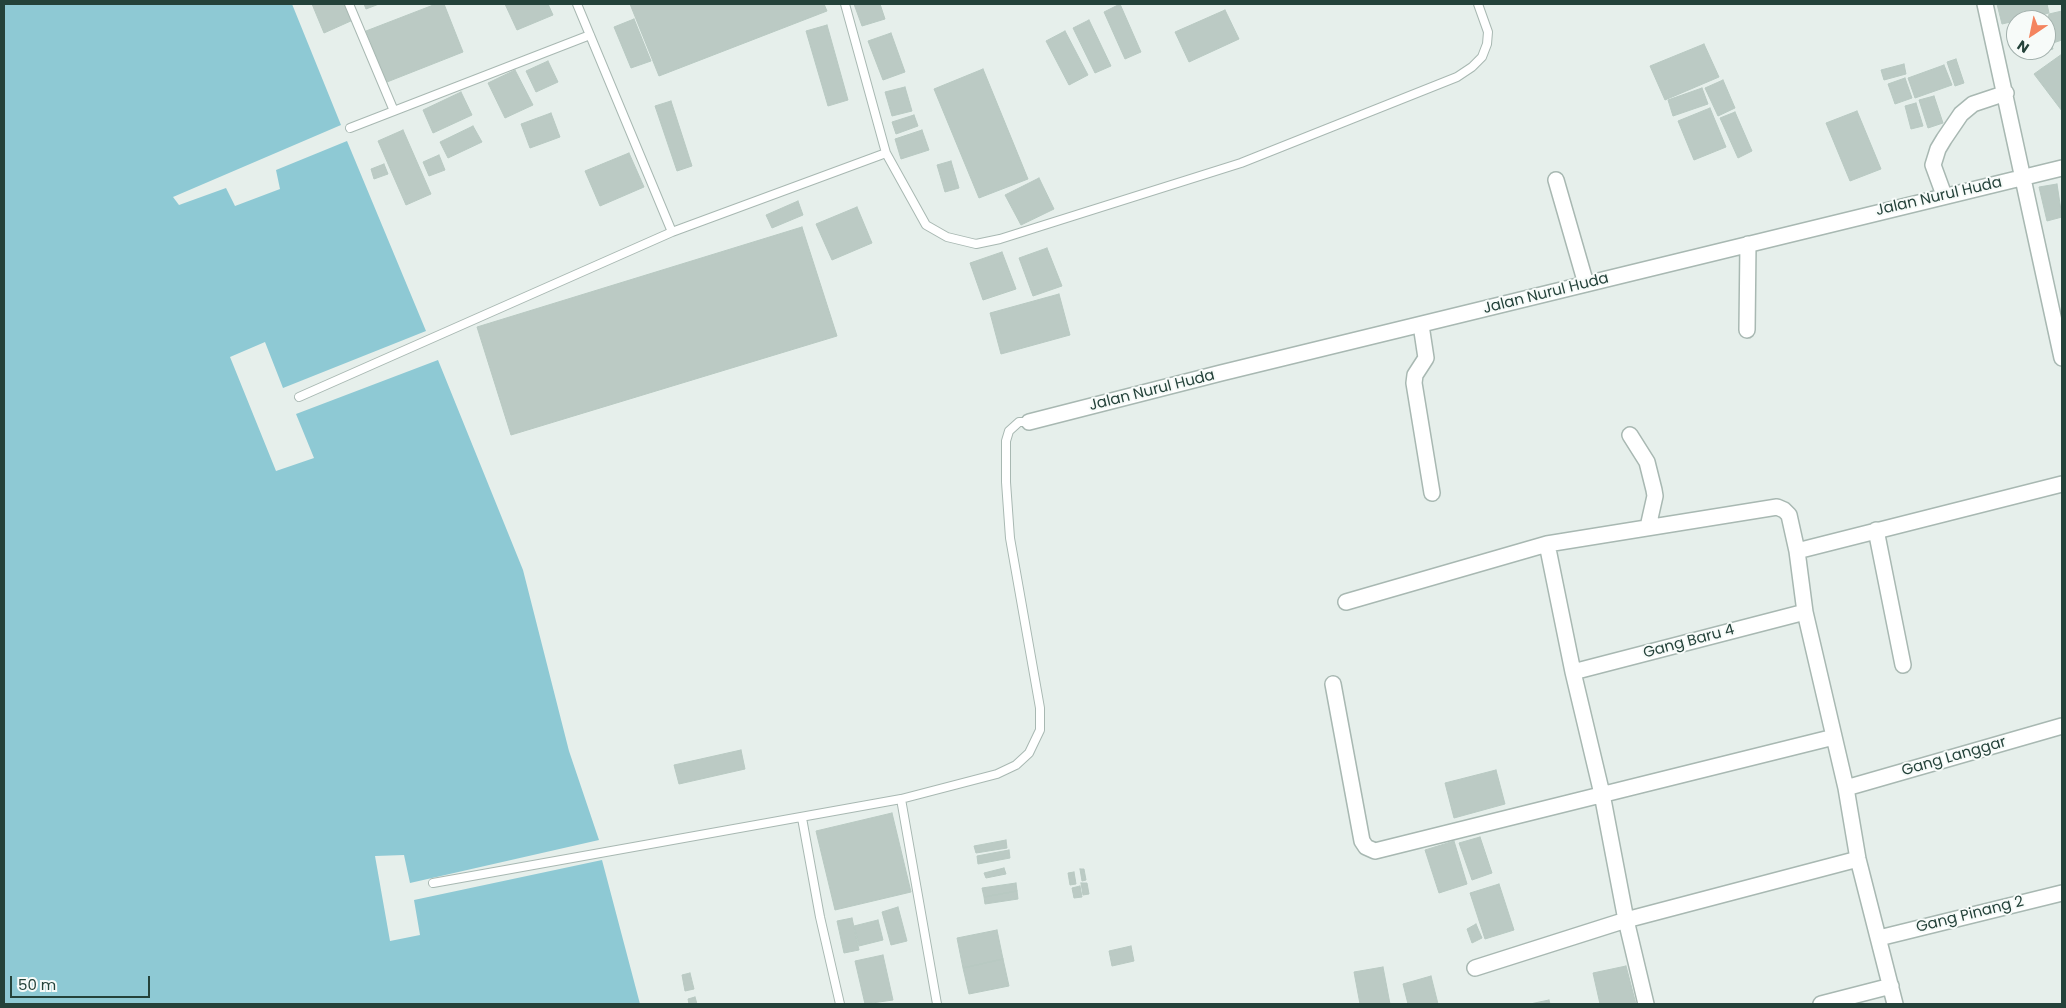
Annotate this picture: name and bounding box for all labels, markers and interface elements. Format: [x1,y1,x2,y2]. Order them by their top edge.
north arrow [2006,10,2056,60]
text: N [2013,35,2033,58]
street label: Jalan Nurul Huda [1874,174,2004,220]
street label: Jalan Nurul Huda [1481,270,1611,318]
street label: Jalan Nurul Huda [1087,367,1217,415]
street label: Gang Baru 4 [1642,621,1736,663]
street label: Gang Langgar [1900,733,2008,781]
street label: Gang Pinang 2 [1914,893,2026,937]
scale bar [12,966,152,998]
text: 50 m [18,974,56,995]

